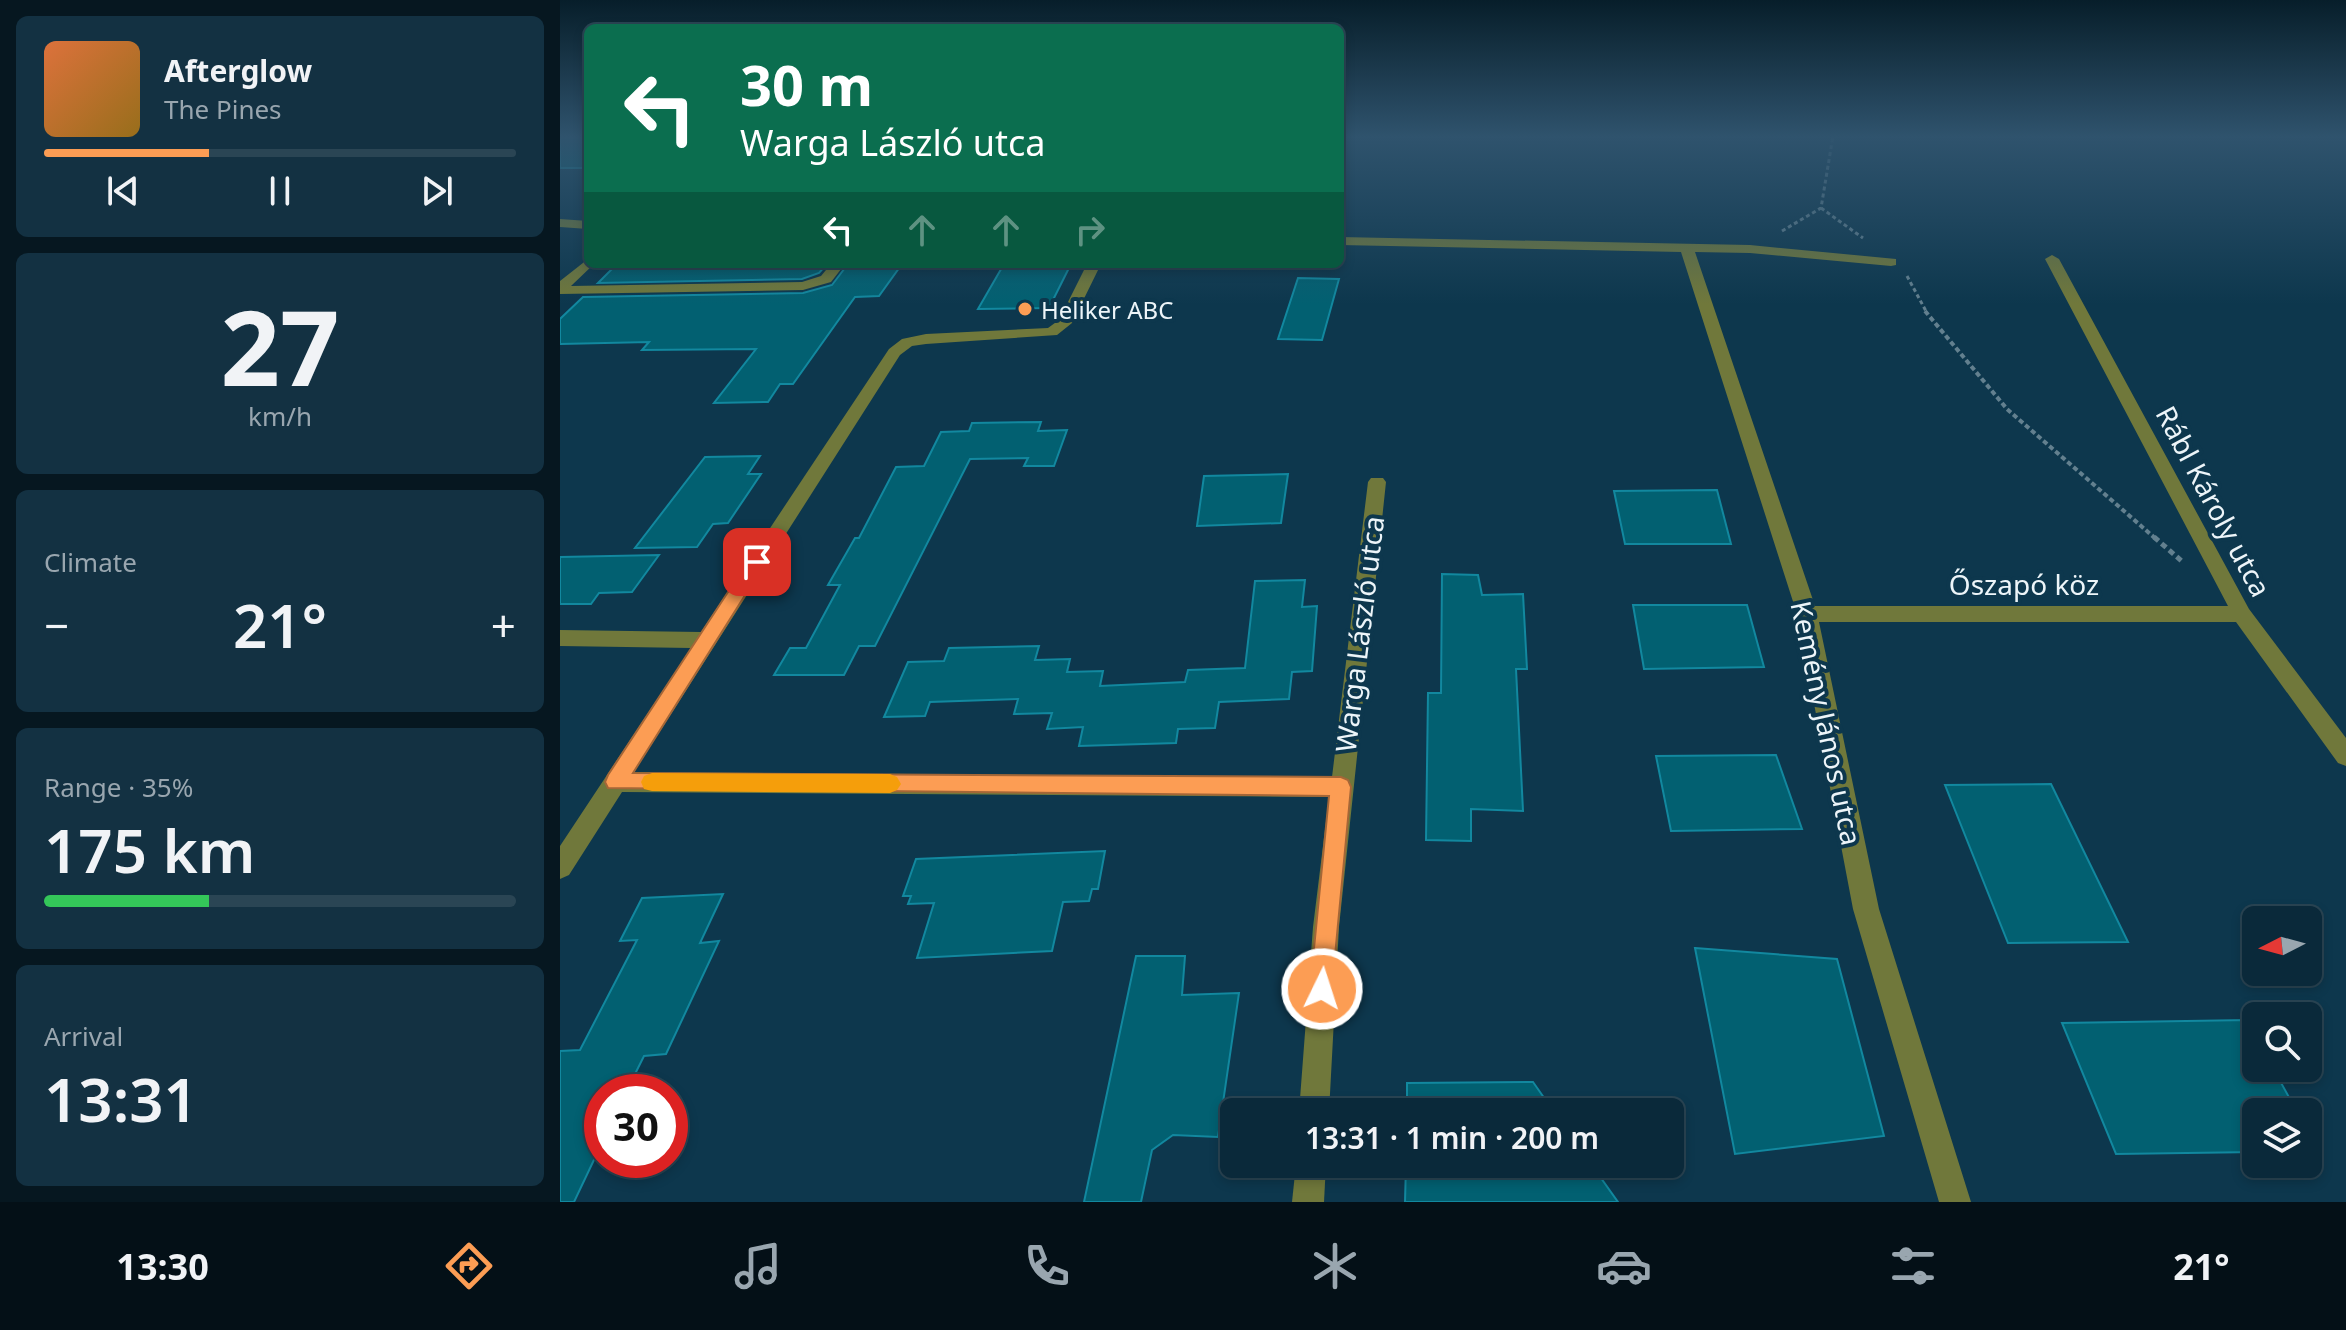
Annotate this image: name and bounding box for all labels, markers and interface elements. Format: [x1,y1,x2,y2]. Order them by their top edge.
text: 30 m [740,46,873,122]
text: Afterglow [164,50,312,91]
icon: left [608,56,712,160]
text: The Pines [164,91,282,127]
text: Warga László utca [740,118,1046,167]
icon: previous [101,169,145,213]
icon: pause [258,169,302,213]
icon: next [415,169,459,213]
icon: left [816,208,860,252]
icon: ahead [900,208,944,252]
icon: ahead [984,208,1028,252]
icon: right [1068,208,1112,252]
text: 27 [221,275,339,416]
place label: Heliker ABC [1041,293,1173,326]
marker: Heliker ABC [1016,300,1034,318]
text: km/h [248,398,312,434]
street label: Rábl Károly utca [2148,399,2280,603]
street label: Warga László utca [1326,514,1392,754]
pin [723,528,791,596]
icon: arrive [735,540,779,584]
text: Climate [44,544,137,580]
street label: Őszapó köz [1949,565,2099,603]
text: 21° [233,584,327,666]
text: − [44,595,69,655]
text: + [491,595,516,655]
street label: Kemény János utca [1783,597,1871,849]
text: Range · 35% [44,769,193,805]
text: 175 km [44,809,255,891]
north arrow [2242,906,2322,986]
map controls [2242,906,2322,1178]
position arrow [1280,947,1364,1031]
button: search [2242,1002,2322,1082]
text: Arrival [44,1018,123,1054]
text: 13:31 [44,1058,198,1140]
speed limit sign: 30 [584,1074,688,1178]
button: layers [2242,1098,2322,1178]
text: 13:31 · 1 min · 200 m [1305,1117,1599,1158]
icon: directions [441,1238,497,1294]
icon: music [730,1238,786,1294]
icon: phone [1019,1238,1075,1294]
icon: climate [1307,1238,1363,1294]
icon: car [1596,1238,1652,1294]
icon: filters [1885,1238,1941,1294]
text: 13:30 [116,1242,209,1291]
text: 21° [2173,1242,2230,1291]

